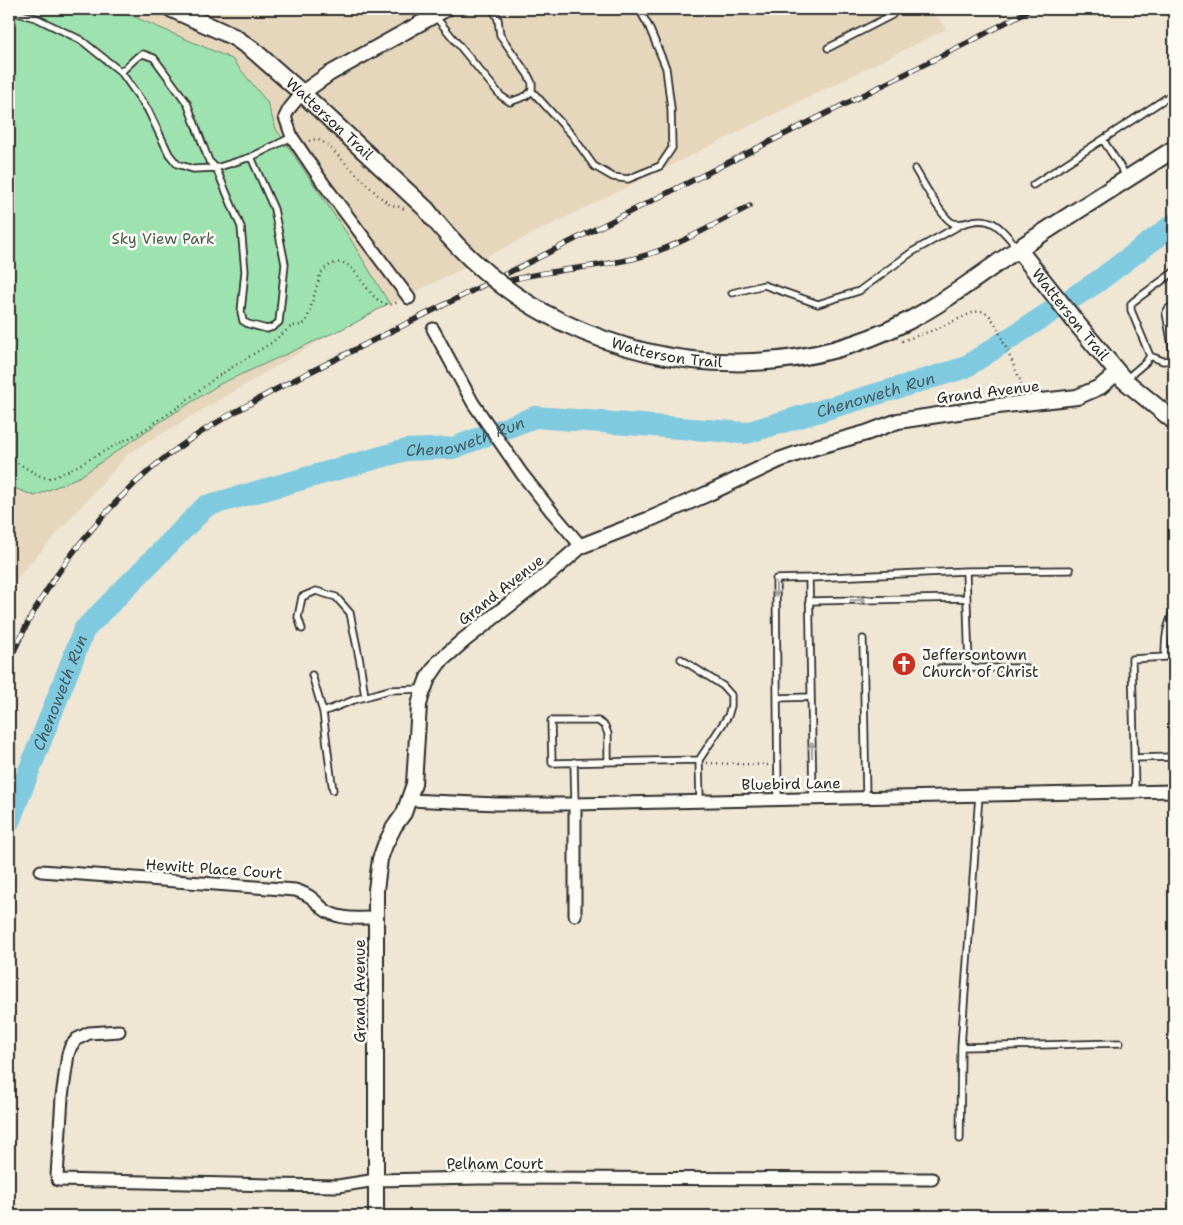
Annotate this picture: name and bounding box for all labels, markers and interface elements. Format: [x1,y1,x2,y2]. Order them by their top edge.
street label: Watterson Trail [281,73,378,165]
park label: Sky View Park [111,229,215,249]
street label: Watterson Trail [1027,265,1114,365]
street label: Watterson Trail [609,333,723,372]
water label: Chenoweth Run [814,367,937,423]
street label: Grand Avenue [935,376,1041,408]
water label: Chenoweth Run [405,412,528,461]
street label: Grand Avenue [454,550,548,630]
one-way arrow [771,580,781,597]
one-way arrow [850,595,866,605]
water label: Chenoweth Run [28,632,92,754]
place label: Jeffersontown Church of Christ [922,645,1039,682]
church icon: Jeffersontown Church of Christ [891,651,917,677]
one-way arrow [807,742,817,758]
street label: Bluebird Lane [741,773,841,795]
street label: Hewitt Place Court [145,854,283,884]
street label: Grand Avenue [350,939,370,1043]
street label: Pelham Court [446,1154,544,1174]

